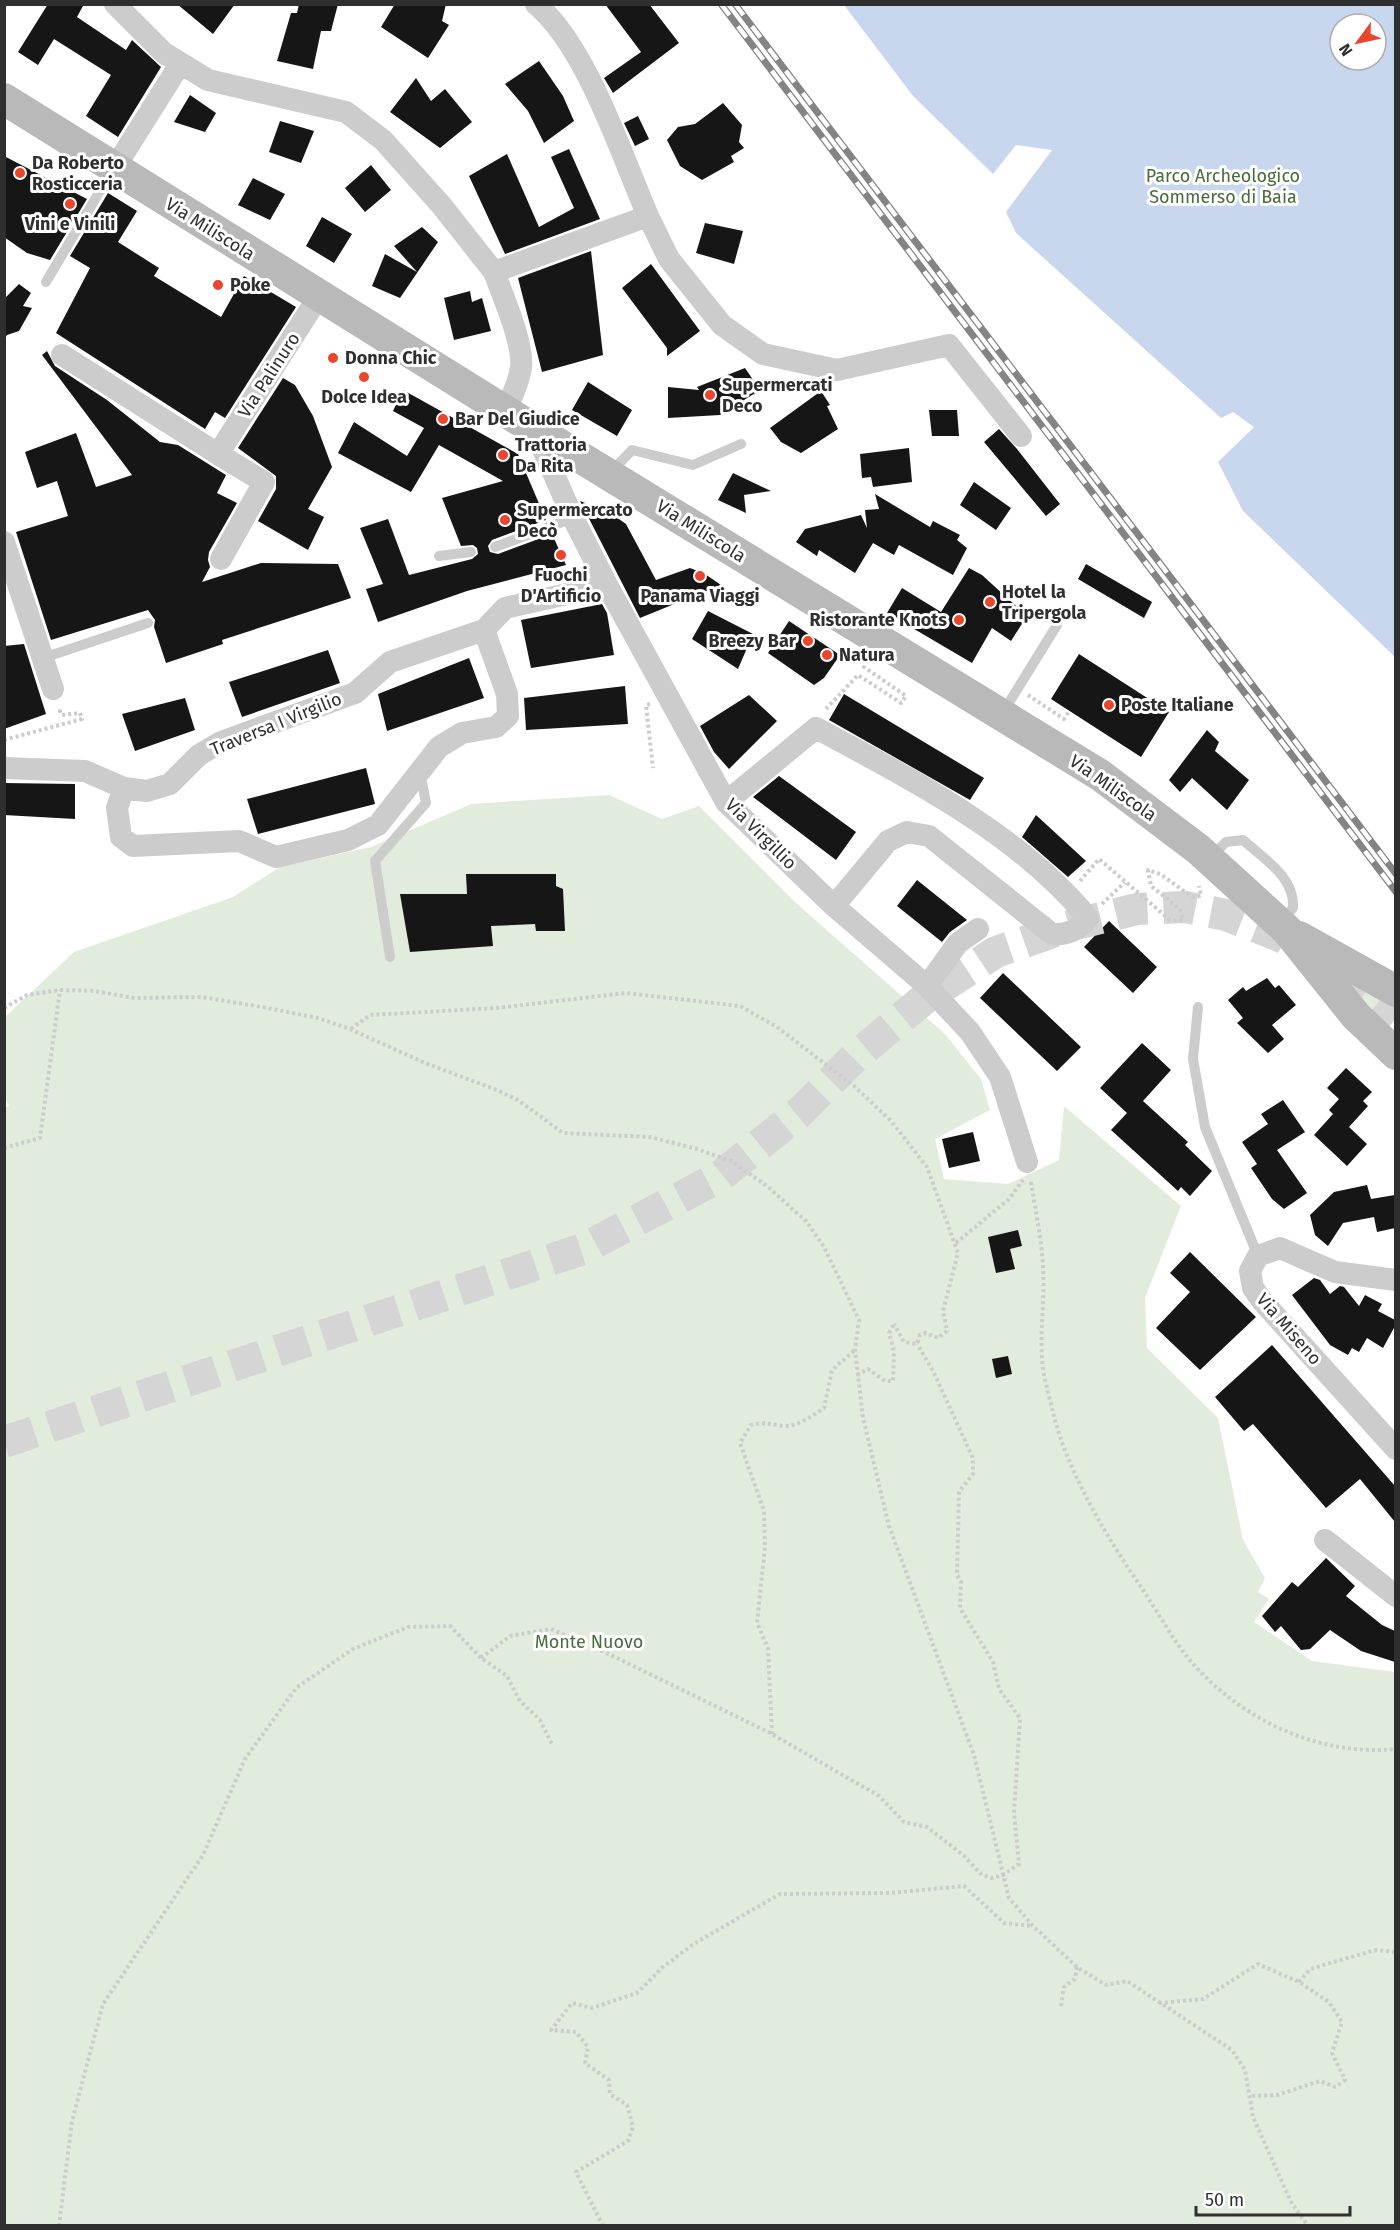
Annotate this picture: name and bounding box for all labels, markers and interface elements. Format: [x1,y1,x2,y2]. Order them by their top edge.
north arrow [1328,12,1388,72]
text: N [1335,40,1357,60]
place label: Da Roberto Rosticceria [32,152,124,195]
park label: Parco Archeologico Sommerso di Baia [1146,165,1300,208]
marker: Da Roberto Rosticceria [13,166,27,180]
street label: Via Miliscola [161,193,259,265]
marker: Vini e Vinili [63,197,77,211]
place label: Vini e Vinili [24,213,115,235]
place label: Poke [230,274,270,296]
marker: Poke [211,278,225,292]
street label: Via Palinuro [233,328,305,422]
place label: Donna Chic [345,347,437,369]
marker: Donna Chic [326,351,340,365]
marker: Dolce Idea [357,370,371,384]
place label: Supermercati Deco [722,374,833,417]
place label: Dolce Idea [321,386,407,408]
marker: Supermercati Deco [703,388,717,402]
place label: Bar Del Giudice [455,408,580,430]
marker: Bar Del Giudice [436,412,450,426]
place label: Trattoria Da Rita [515,434,587,477]
marker: Trattoria Da Rita [496,448,510,462]
street label: Via Miliscola [652,495,750,567]
place label: Supermercato Decò [517,499,633,542]
marker: Supermercato Decò [498,513,512,527]
marker: Fuochi D'Artificio [554,548,568,562]
place label: Fuochi D'Artificio [521,564,601,607]
marker: Panama Viaggi [693,569,707,583]
place label: Hotel la Tripergola [1002,581,1086,624]
place label: Panama Viaggi [640,585,760,607]
marker: Hotel la Tripergola [983,595,997,609]
place label: Ristorante Knots [809,609,947,631]
marker: Ristorante Knots [952,613,966,627]
place label: Breezy Bar [708,630,797,652]
marker: Breezy Bar [801,634,815,648]
place label: Natura [839,644,895,666]
marker: Natura [820,648,834,662]
street label: Traversa I Virgilio [207,688,345,760]
place label: Poste Italiane [1121,694,1234,716]
marker: Poste Italiane [1102,698,1116,712]
street label: Via Miliscola [1065,750,1161,826]
street label: Via Virgillio [721,794,801,874]
street label: Via Miseno [1252,1289,1326,1369]
park label: Monte Nuovo [535,1631,643,1653]
scale bar [1196,2179,1350,2217]
text: 50 m [1205,2189,1244,2211]

